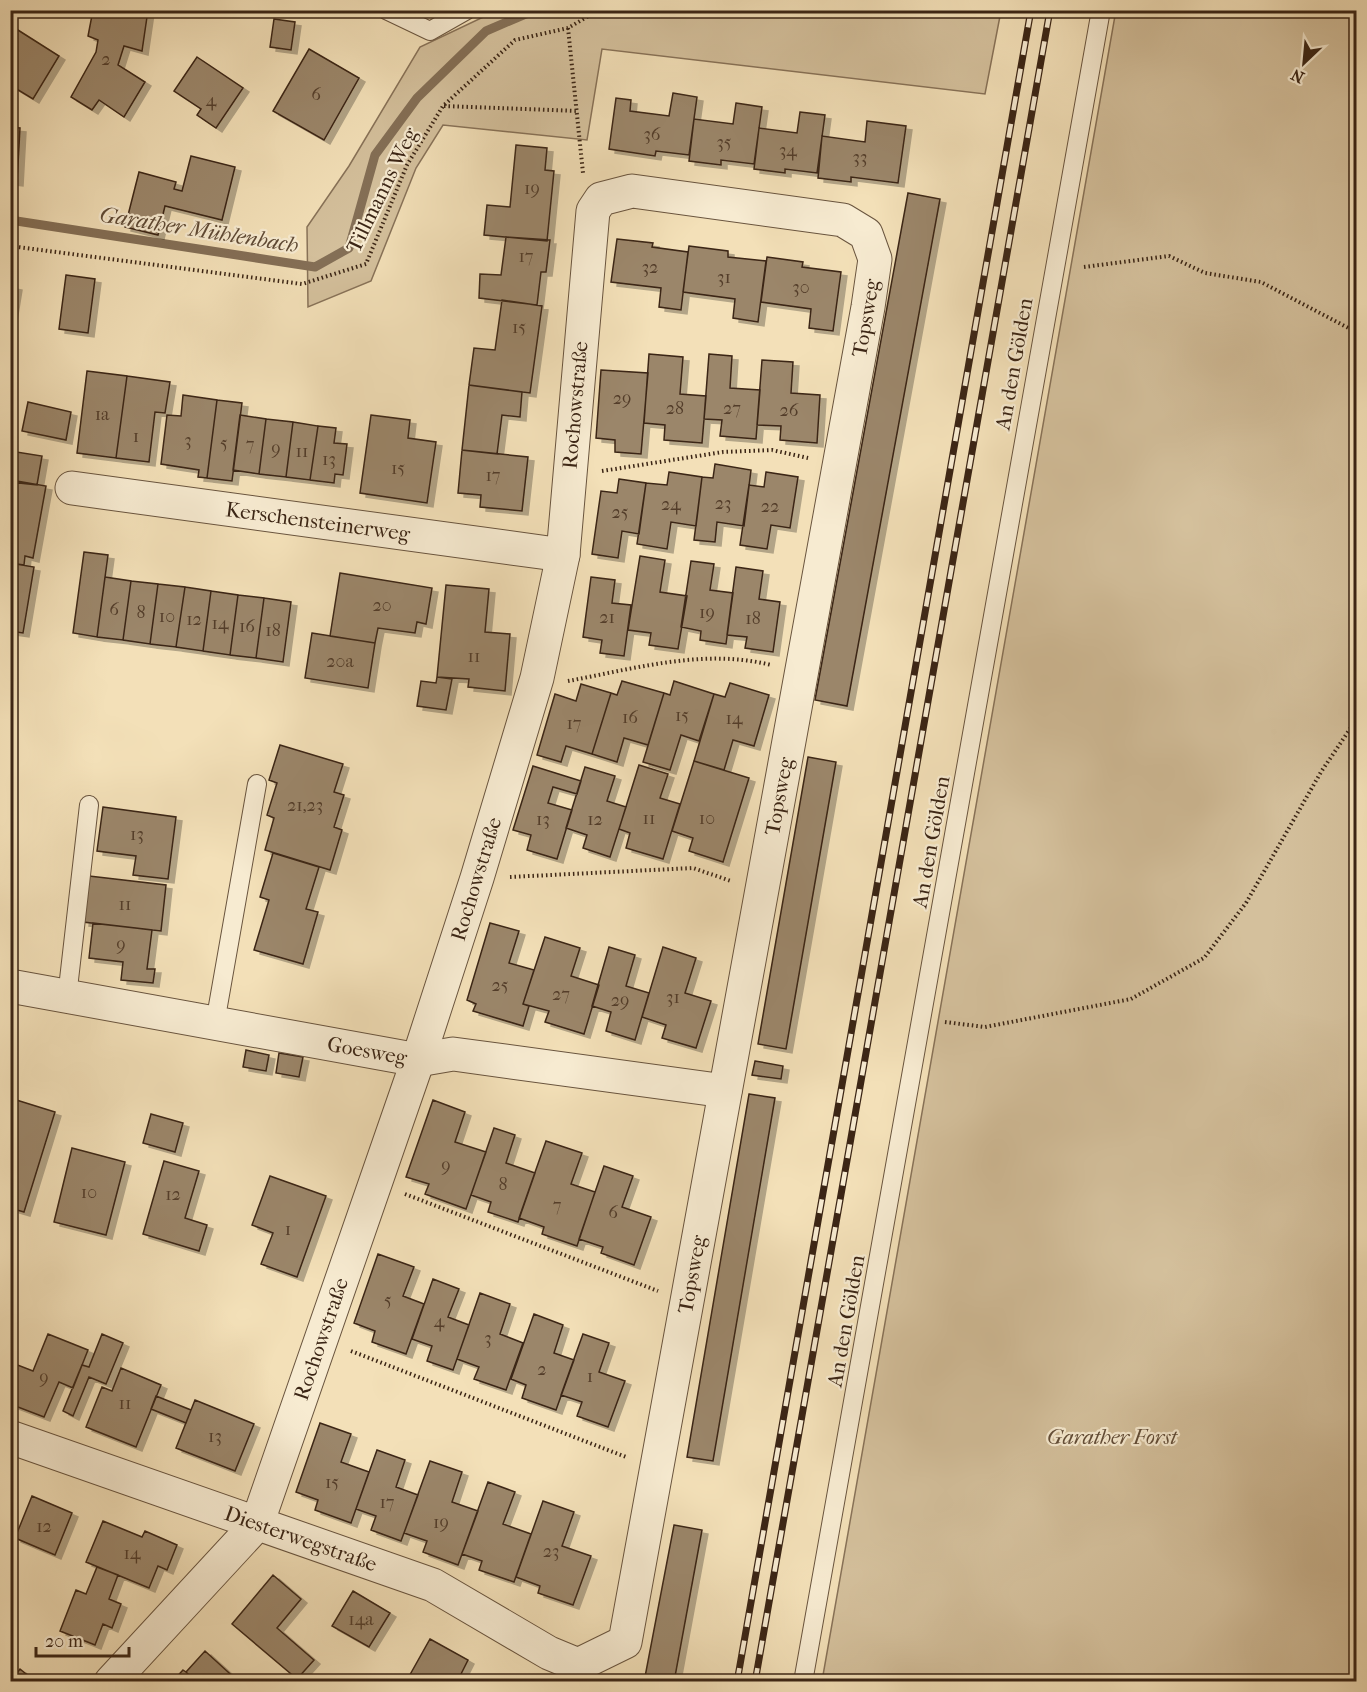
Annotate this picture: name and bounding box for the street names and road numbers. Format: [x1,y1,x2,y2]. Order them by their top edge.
street label: Tillmanns Weg [341,123,423,256]
street label: Topsweg [847,277,884,359]
street label: An den Gölden [990,296,1037,433]
street label: Rochowstraße [557,340,593,470]
street label: Kerschensteinerweg [224,497,412,546]
street label: Topsweg [760,755,798,837]
street label: An den Gölden [907,774,954,911]
street label: Rochowstraße [446,814,506,944]
street label: Goesweg [325,1032,410,1070]
street label: Topsweg [673,1233,711,1315]
street label: An den Gölden [822,1253,869,1390]
street label: Rochowstraße [289,1275,353,1403]
street label: Diesterwegstraße [221,1501,380,1576]

